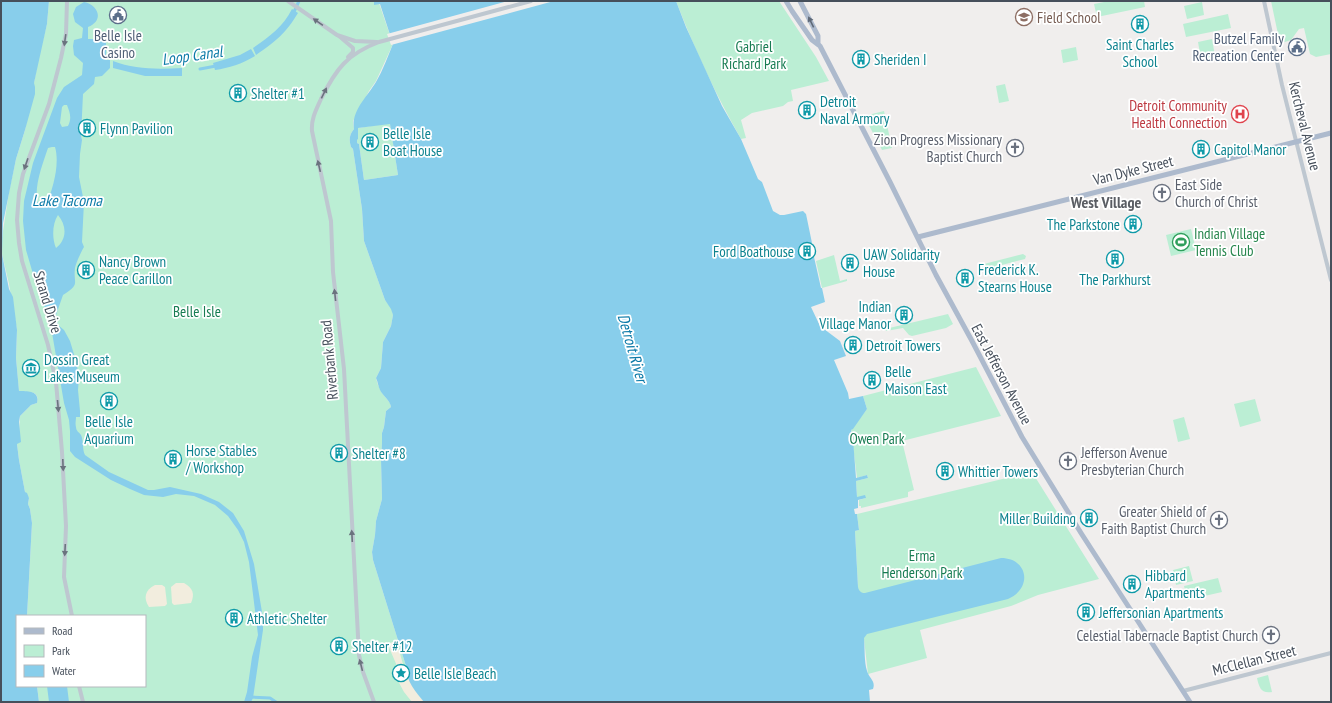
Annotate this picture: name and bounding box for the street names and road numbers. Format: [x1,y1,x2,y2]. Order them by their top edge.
street label: Kercheval Avenue [1285,80,1325,172]
street label: Van Dyke Street [1090,151,1175,189]
street label: Strand Drive [30,269,66,335]
street label: Riverbank Road [316,319,342,401]
street label: East Jefferson Avenue [967,320,1037,428]
street label: McClellan Street [1210,640,1298,680]

